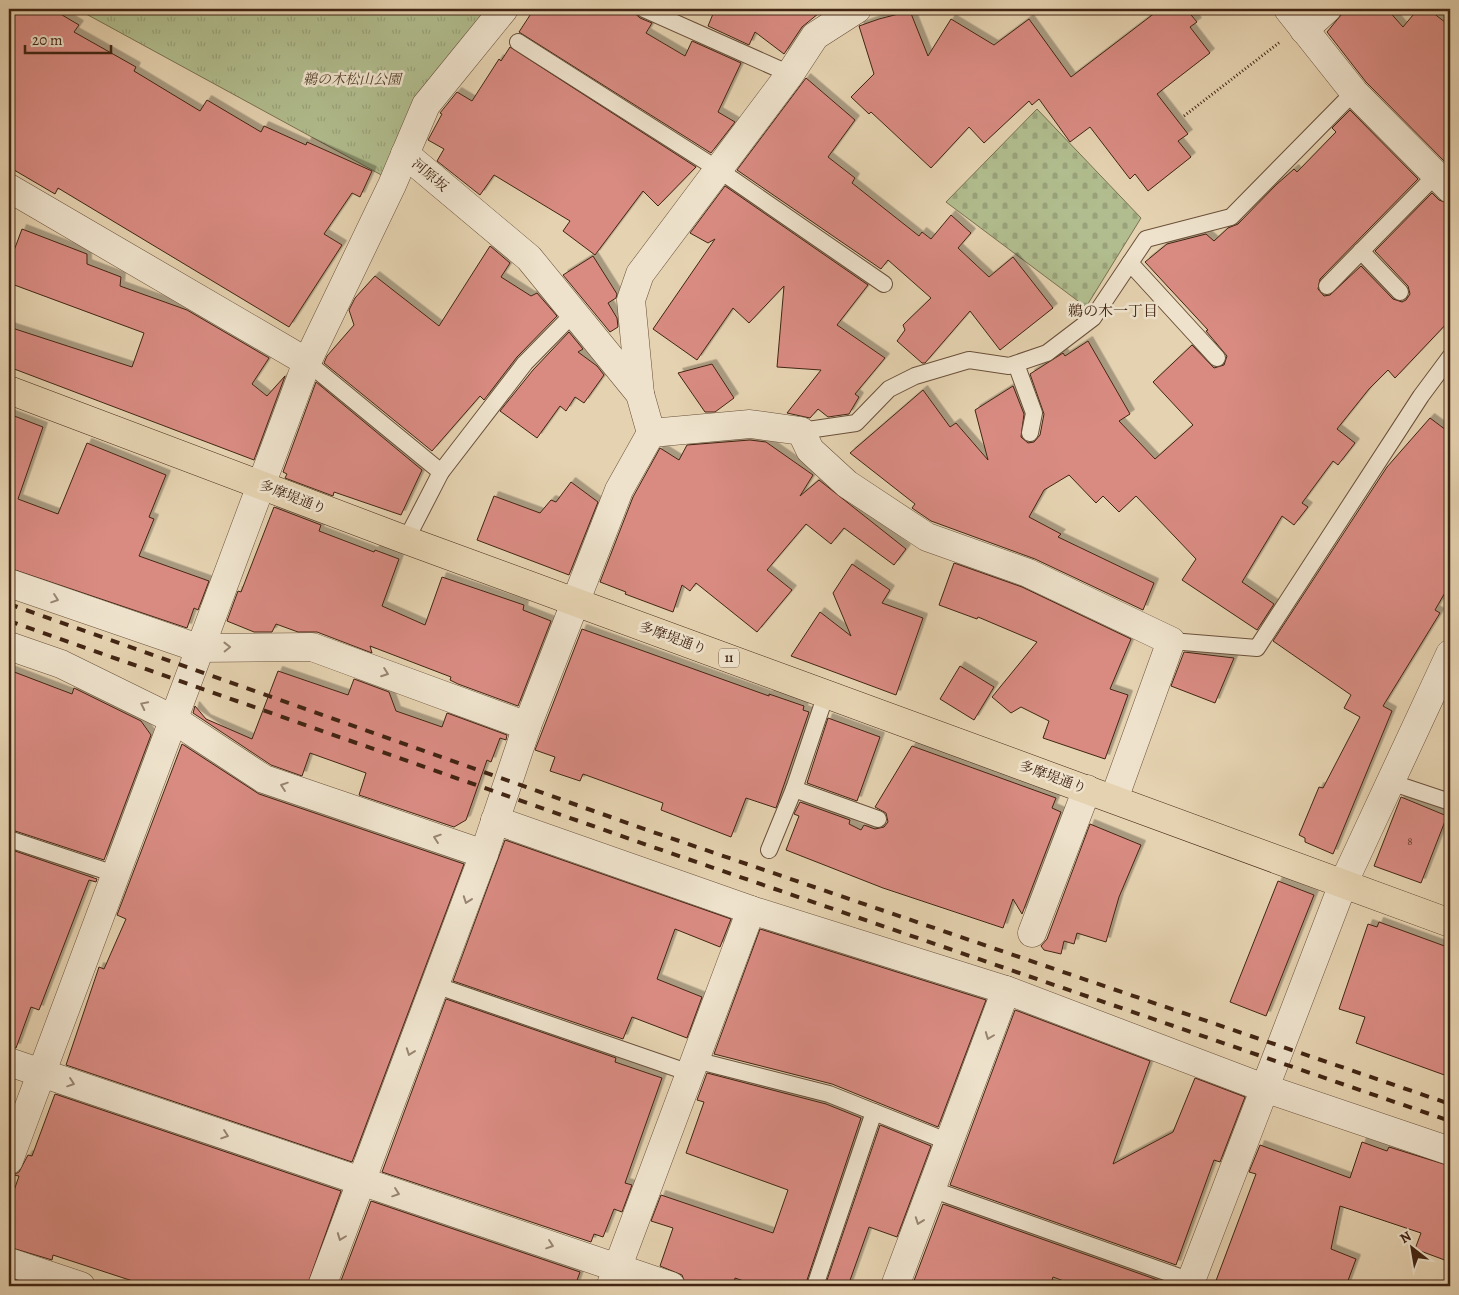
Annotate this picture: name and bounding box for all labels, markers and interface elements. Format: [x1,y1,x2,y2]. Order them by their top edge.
scale bar [25,22,111,54]
text: 20 m [32,30,63,50]
park label: 鵜の木松山公園 [303,70,403,89]
street label: 河原坂 [408,154,452,196]
district label: 鵜の木一丁目 [1068,301,1158,321]
street label: 多摩堤通り [257,476,329,518]
one-way arrow [50,593,59,603]
street label: 多摩堤通り [637,617,709,659]
one-way arrow [224,642,231,652]
road number: 11 [719,648,739,668]
one-way arrow [380,667,388,677]
one-way arrow [140,701,149,711]
street label: 多摩堤通り [1017,756,1089,798]
one-way arrow [280,782,288,792]
one-way arrow [434,834,442,844]
house number: 8 [1407,834,1413,849]
one-way arrow [462,895,472,903]
one-way arrow [985,1031,995,1040]
one-way arrow [406,1047,416,1056]
one-way arrow [67,1077,75,1087]
one-way arrow [221,1129,229,1139]
one-way arrow [391,1187,400,1197]
one-way arrow [915,1216,926,1225]
north arrow [1386,1222,1436,1272]
text: N [1396,1227,1415,1248]
one-way arrow [337,1232,347,1241]
one-way arrow [545,1239,553,1249]

